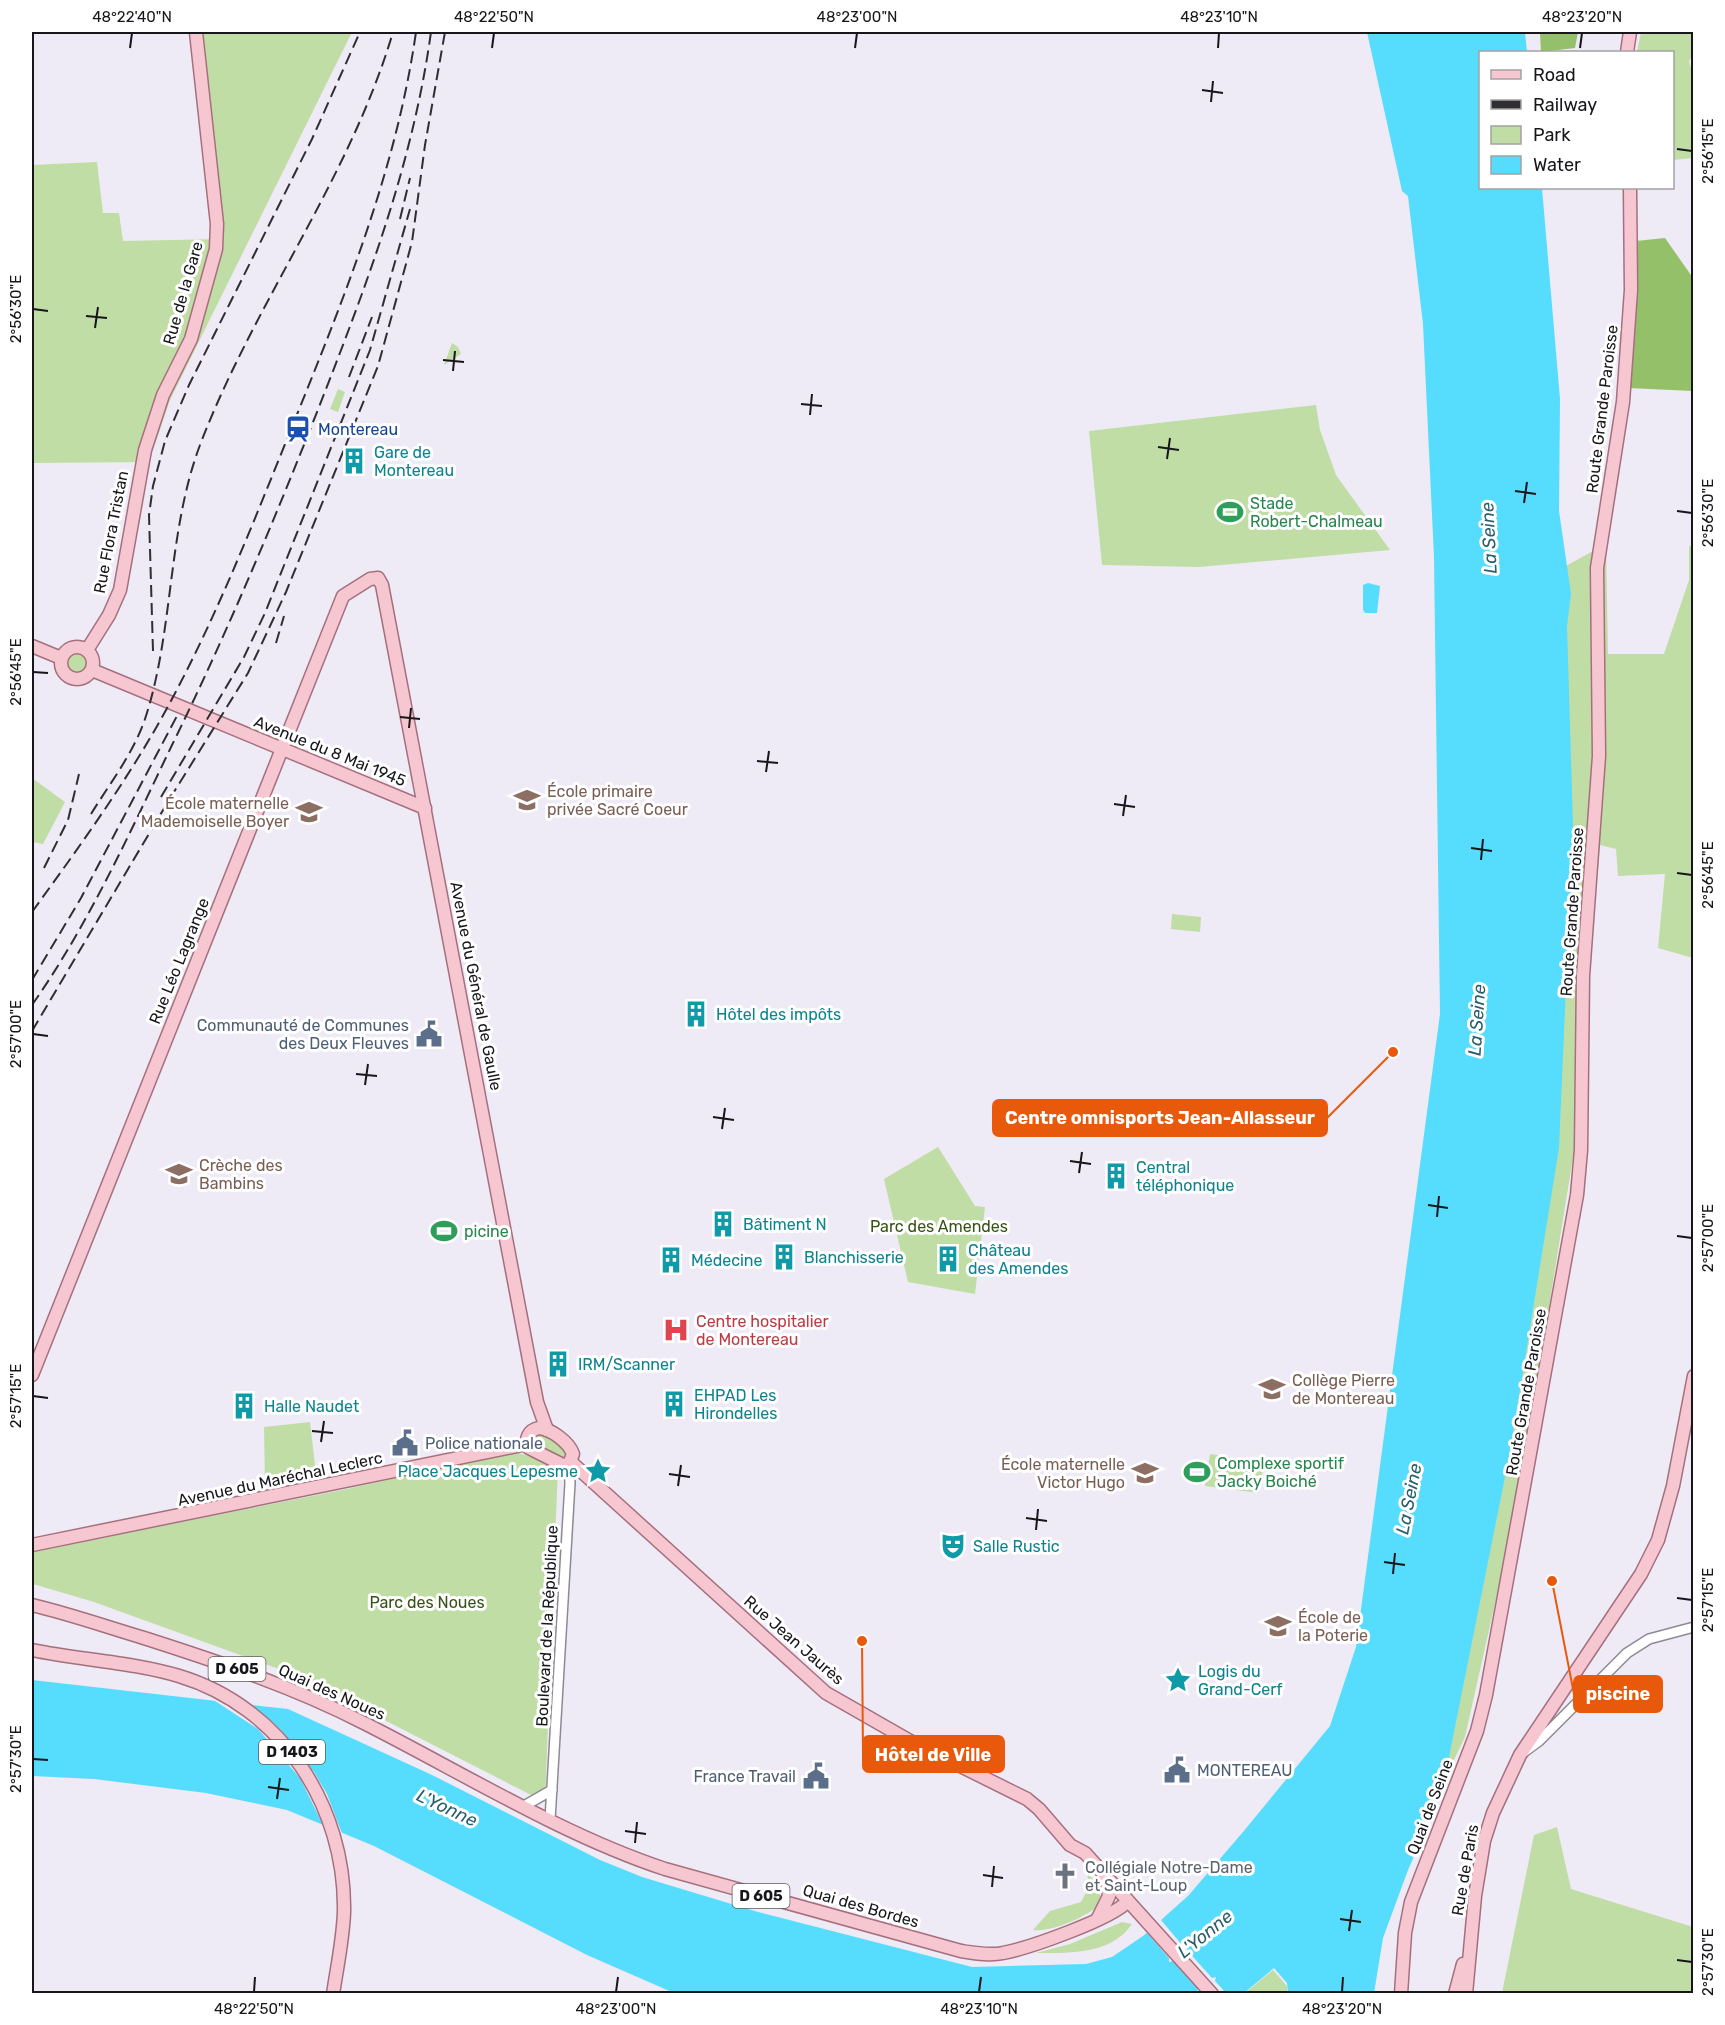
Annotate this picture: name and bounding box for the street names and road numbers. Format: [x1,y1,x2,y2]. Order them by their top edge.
street label: Rue de la Gare [159,239,207,347]
street label: Route Grande Paroisse [1582,324,1622,494]
street label: Rue Flora Tristan [90,469,132,595]
street label: Avenue du 8 Mai 1945 [251,712,409,790]
street label: Route Grande Paroisse [1557,827,1587,997]
street label: Avenue du Général de Gaulle [446,880,506,1092]
street label: Rue Léo Lagrange [145,895,213,1027]
street label: Route Grande Paroisse [1502,1307,1550,1477]
street label: Avenue du Maréchal Leclerc [176,1448,384,1510]
street label: Boulevard de la République [532,1525,562,1727]
street label: Rue Jean Jaurès [740,1591,848,1689]
road number: D 605 [208,1657,266,1681]
street label: Quai des Noues [276,1660,388,1724]
road number: D 1403 [259,1740,325,1764]
street label: Quai de Seine [1403,1756,1457,1858]
street label: Rue de Paris [1448,1823,1482,1917]
street label: Quai des Bordes [801,1880,921,1932]
road number: D 605 [732,1884,789,1908]

